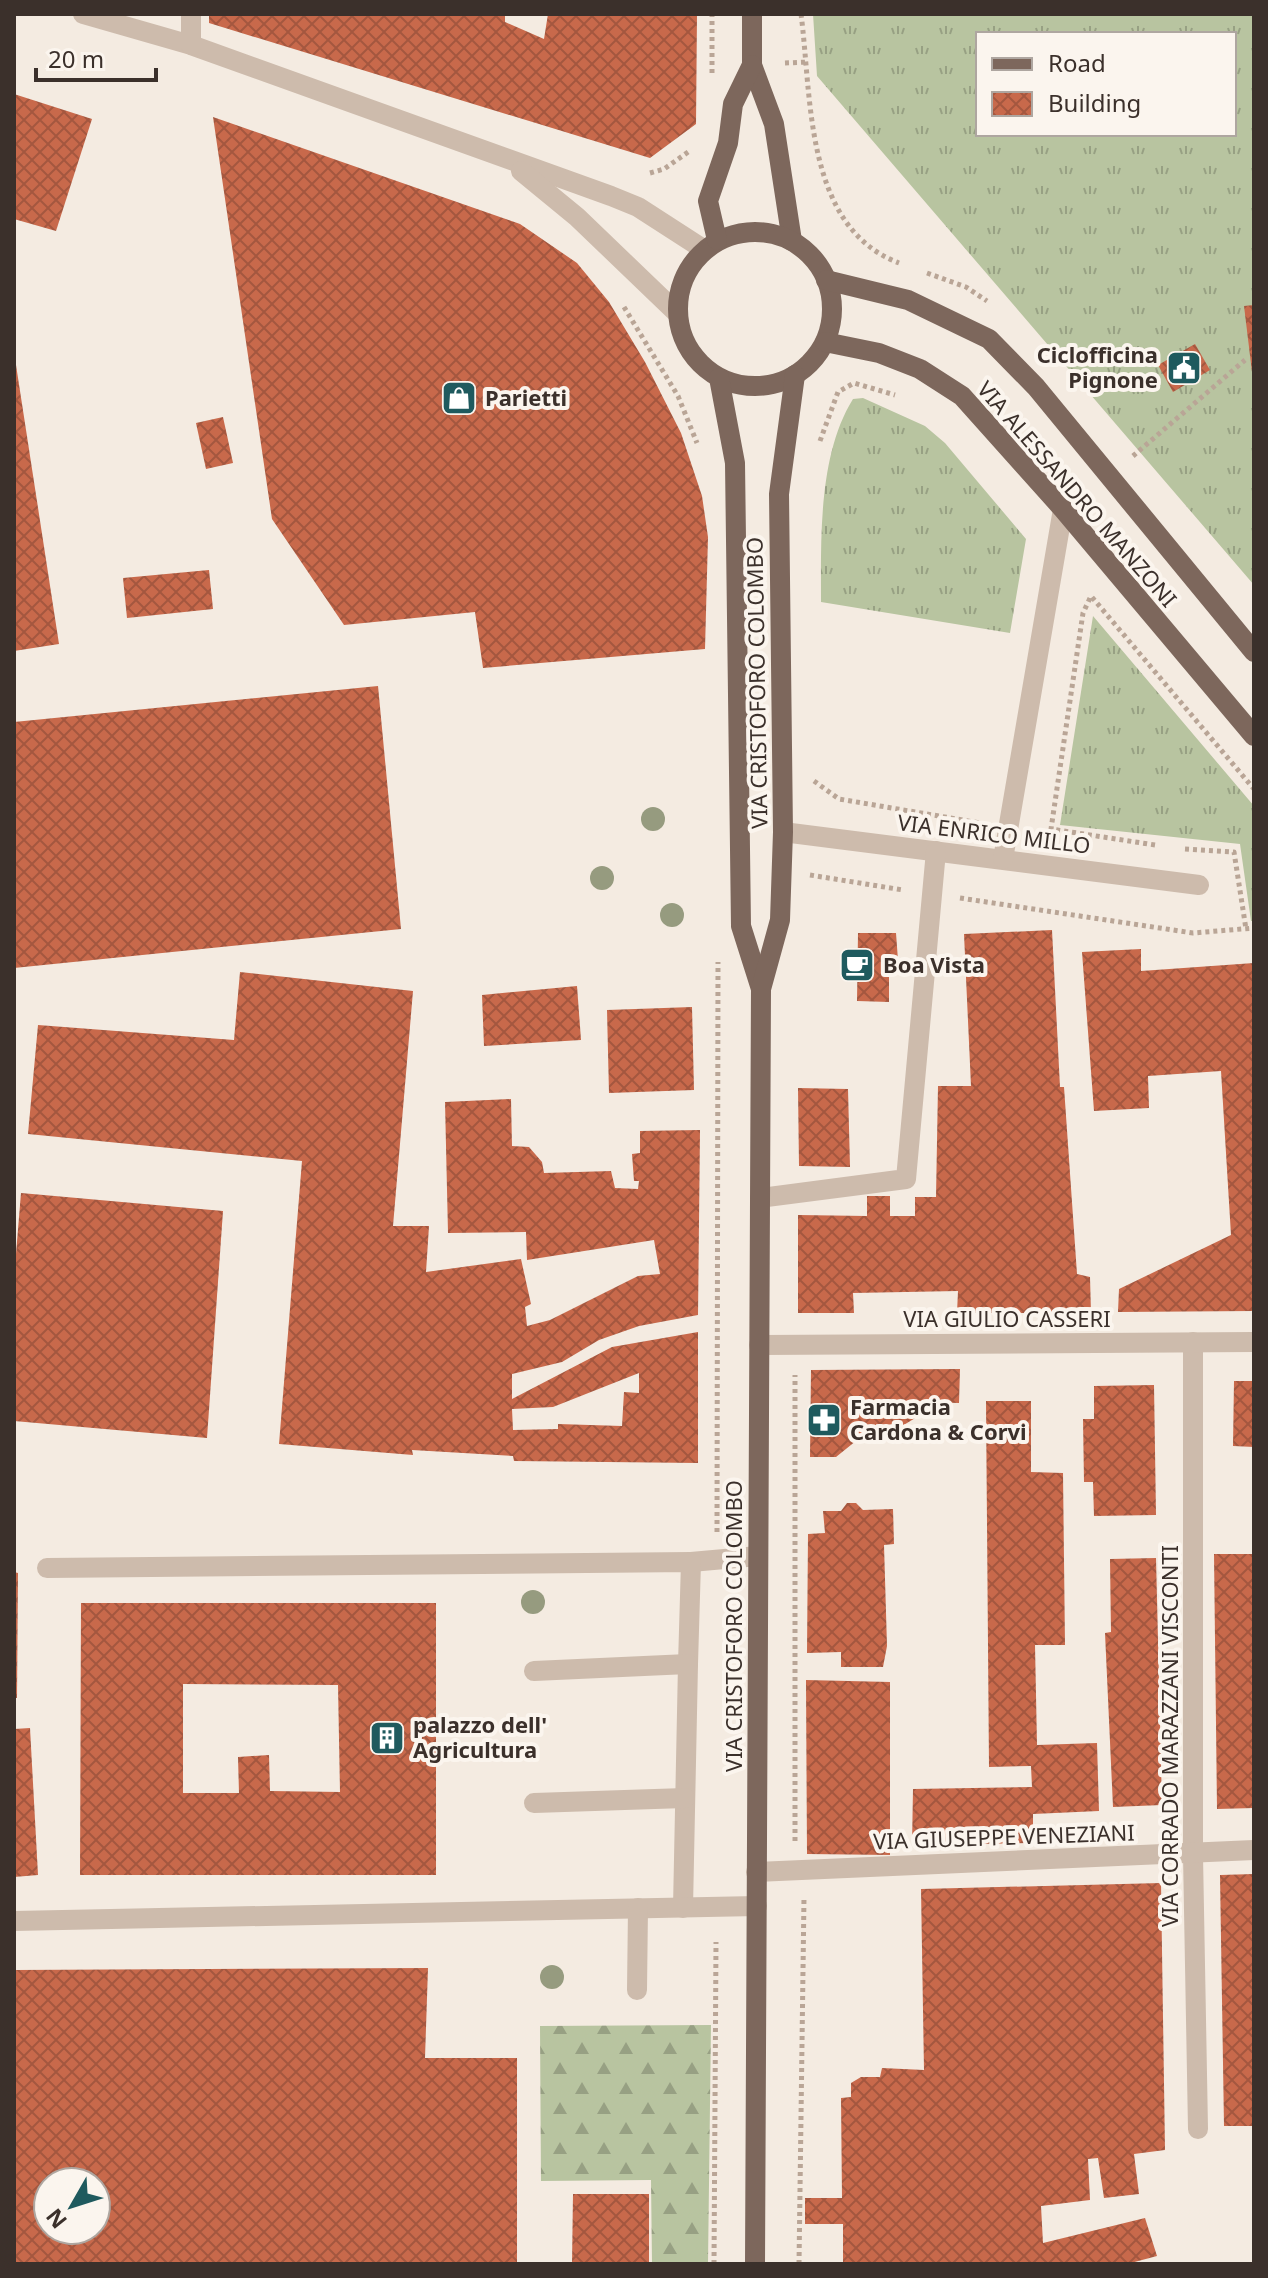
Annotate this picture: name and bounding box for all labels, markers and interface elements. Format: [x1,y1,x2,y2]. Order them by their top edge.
scale bar [36,32,156,82]
legend [976,32,1236,136]
text: 20 m [48,42,104,75]
text: Road [1048,46,1106,79]
text: Building [1048,86,1141,119]
place label: Ciclofficina Pignone [1037,339,1158,394]
public building icon: Ciclofficina Pignone [1165,349,1203,387]
street label: VIA ALESSANDRO MANZONI [971,374,1184,613]
shop icon: Parietti [440,379,478,417]
place label: Parietti [485,382,567,412]
street label: VIA CRISTOFORO COLOMBO [738,537,774,829]
street label: VIA ENRICO MILLO [896,806,1092,860]
cafe icon: Boa Vista [838,946,876,984]
place label: Boa Vista [883,949,985,979]
street label: VIA GIULIO CASSERI [903,1303,1111,1333]
place label: Farmacia Cardona & Corvi [850,1391,1027,1446]
pharmacy icon: Farmacia Cardona & Corvi [805,1401,843,1439]
street label: VIA CRISTOFORO COLOMBO [718,1480,748,1772]
street label: VIA CORRADO MARAZZANI VISCONTI [1154,1545,1184,1927]
place label: palazzo dell' Agricultura [413,1709,547,1764]
building icon: palazzo dell' Agricultura [368,1719,406,1757]
street label: VIA GIUSEPPE VENEZIANI [873,1816,1135,1856]
north arrow [32,2166,112,2246]
text: N [38,2203,73,2236]

